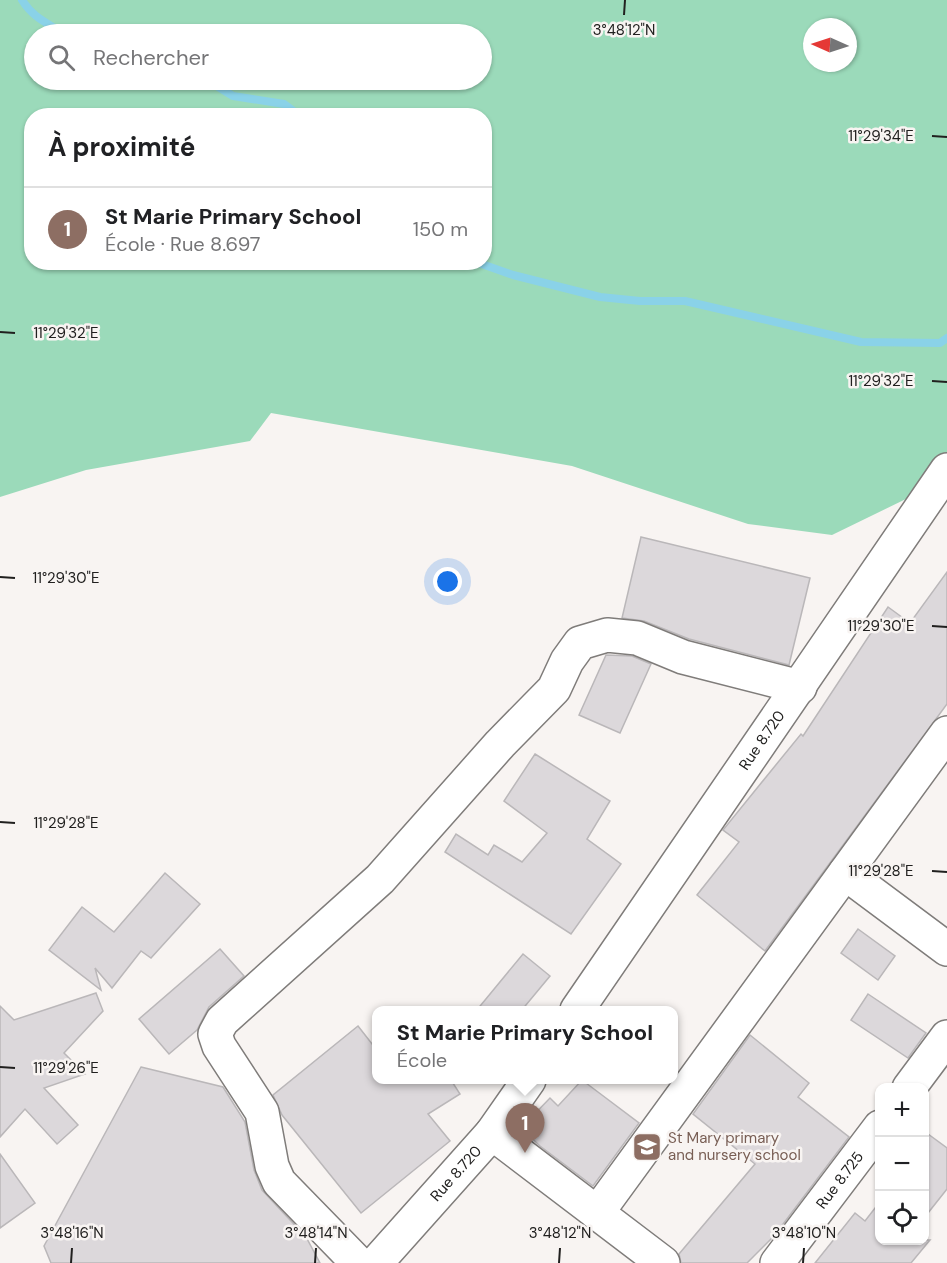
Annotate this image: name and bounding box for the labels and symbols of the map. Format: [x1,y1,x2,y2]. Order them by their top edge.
north arrow [803,18,857,72]
text: 3°48'12"N [593,20,655,40]
text: 11°29'34"E [848,126,914,146]
text: 11°29'32"E [33,323,99,343]
text: 11°29'32"E [848,371,914,391]
your location [433,567,462,596]
text: 11°29'30"E [33,568,99,588]
text: 11°29'30"E [848,616,914,636]
street label: Rue 8.720 [734,707,789,774]
text: 11°29'28"E [33,813,99,833]
text: 11°29'28"E [848,861,914,881]
text: 11°29'26"E [33,1058,99,1078]
pin: 1 [506,1104,544,1153]
place label: St Mary primary and nursery school [668,1128,801,1165]
school or university icon: St Mary primary and nursery school [631,1131,663,1163]
street label: Rue 8.720 [426,1141,486,1206]
street label: Rue 8.725 [812,1147,868,1213]
text: 3°48'16"N [40,1223,104,1243]
text: 3°48'14"N [284,1223,348,1243]
text: 3°48'12"N [529,1223,591,1243]
text: 3°48'10"N [772,1223,836,1243]

